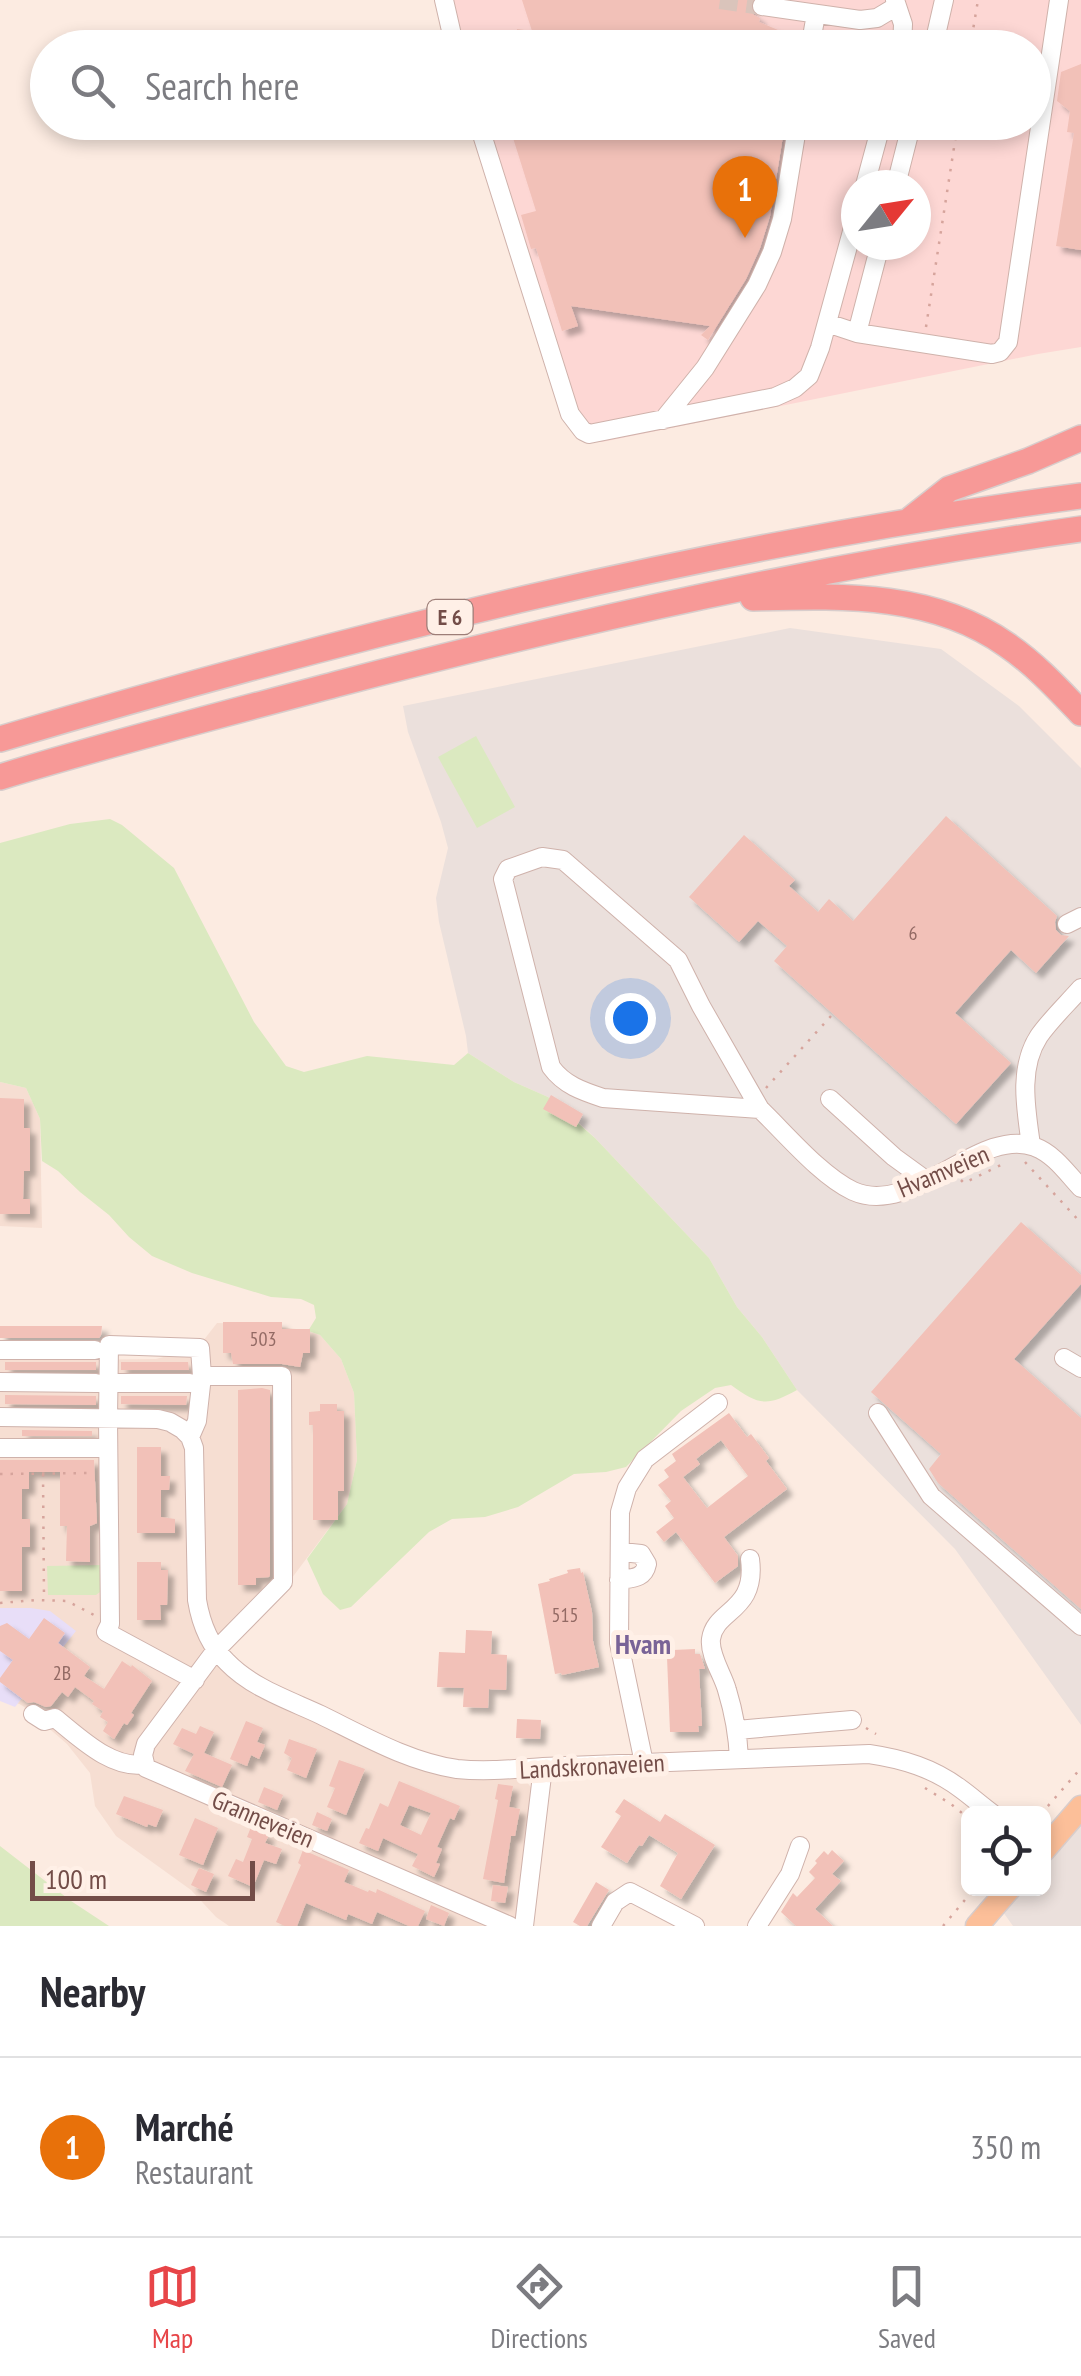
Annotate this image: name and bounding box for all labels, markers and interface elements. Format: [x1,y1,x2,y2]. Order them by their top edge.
search box [30,30,1051,140]
icon: search [65,58,120,113]
text: Search here [145,61,299,110]
pin: 1 [712,156,778,238]
north arrow [841,170,931,260]
road number: E 6 [428,600,472,634]
house number: 6 [909,920,918,946]
your location [605,993,656,1044]
street label: Hvamveien [892,1137,994,1205]
house number: 503 [250,1326,277,1352]
house number: 515 [552,1602,579,1628]
district label: Hvam [615,1625,671,1662]
house number: 2B [53,1660,71,1686]
street label: Landskronaveien [519,1746,665,1786]
street label: Granneveien [207,1783,319,1855]
map controls [961,1806,1051,1896]
button: locate [961,1806,1051,1896]
scale bar [30,1856,255,1900]
text: 100 m [45,1860,107,1897]
text: Nearby [40,1964,145,2019]
text: Marché [135,2102,234,2151]
text: 1 [65,2126,80,2168]
text: 350 m [970,2126,1041,2168]
text: Restaurant [135,2151,253,2193]
tab: Map [145,2259,200,2356]
tab: Directions [490,2259,588,2356]
tab: Saved [878,2259,936,2356]

